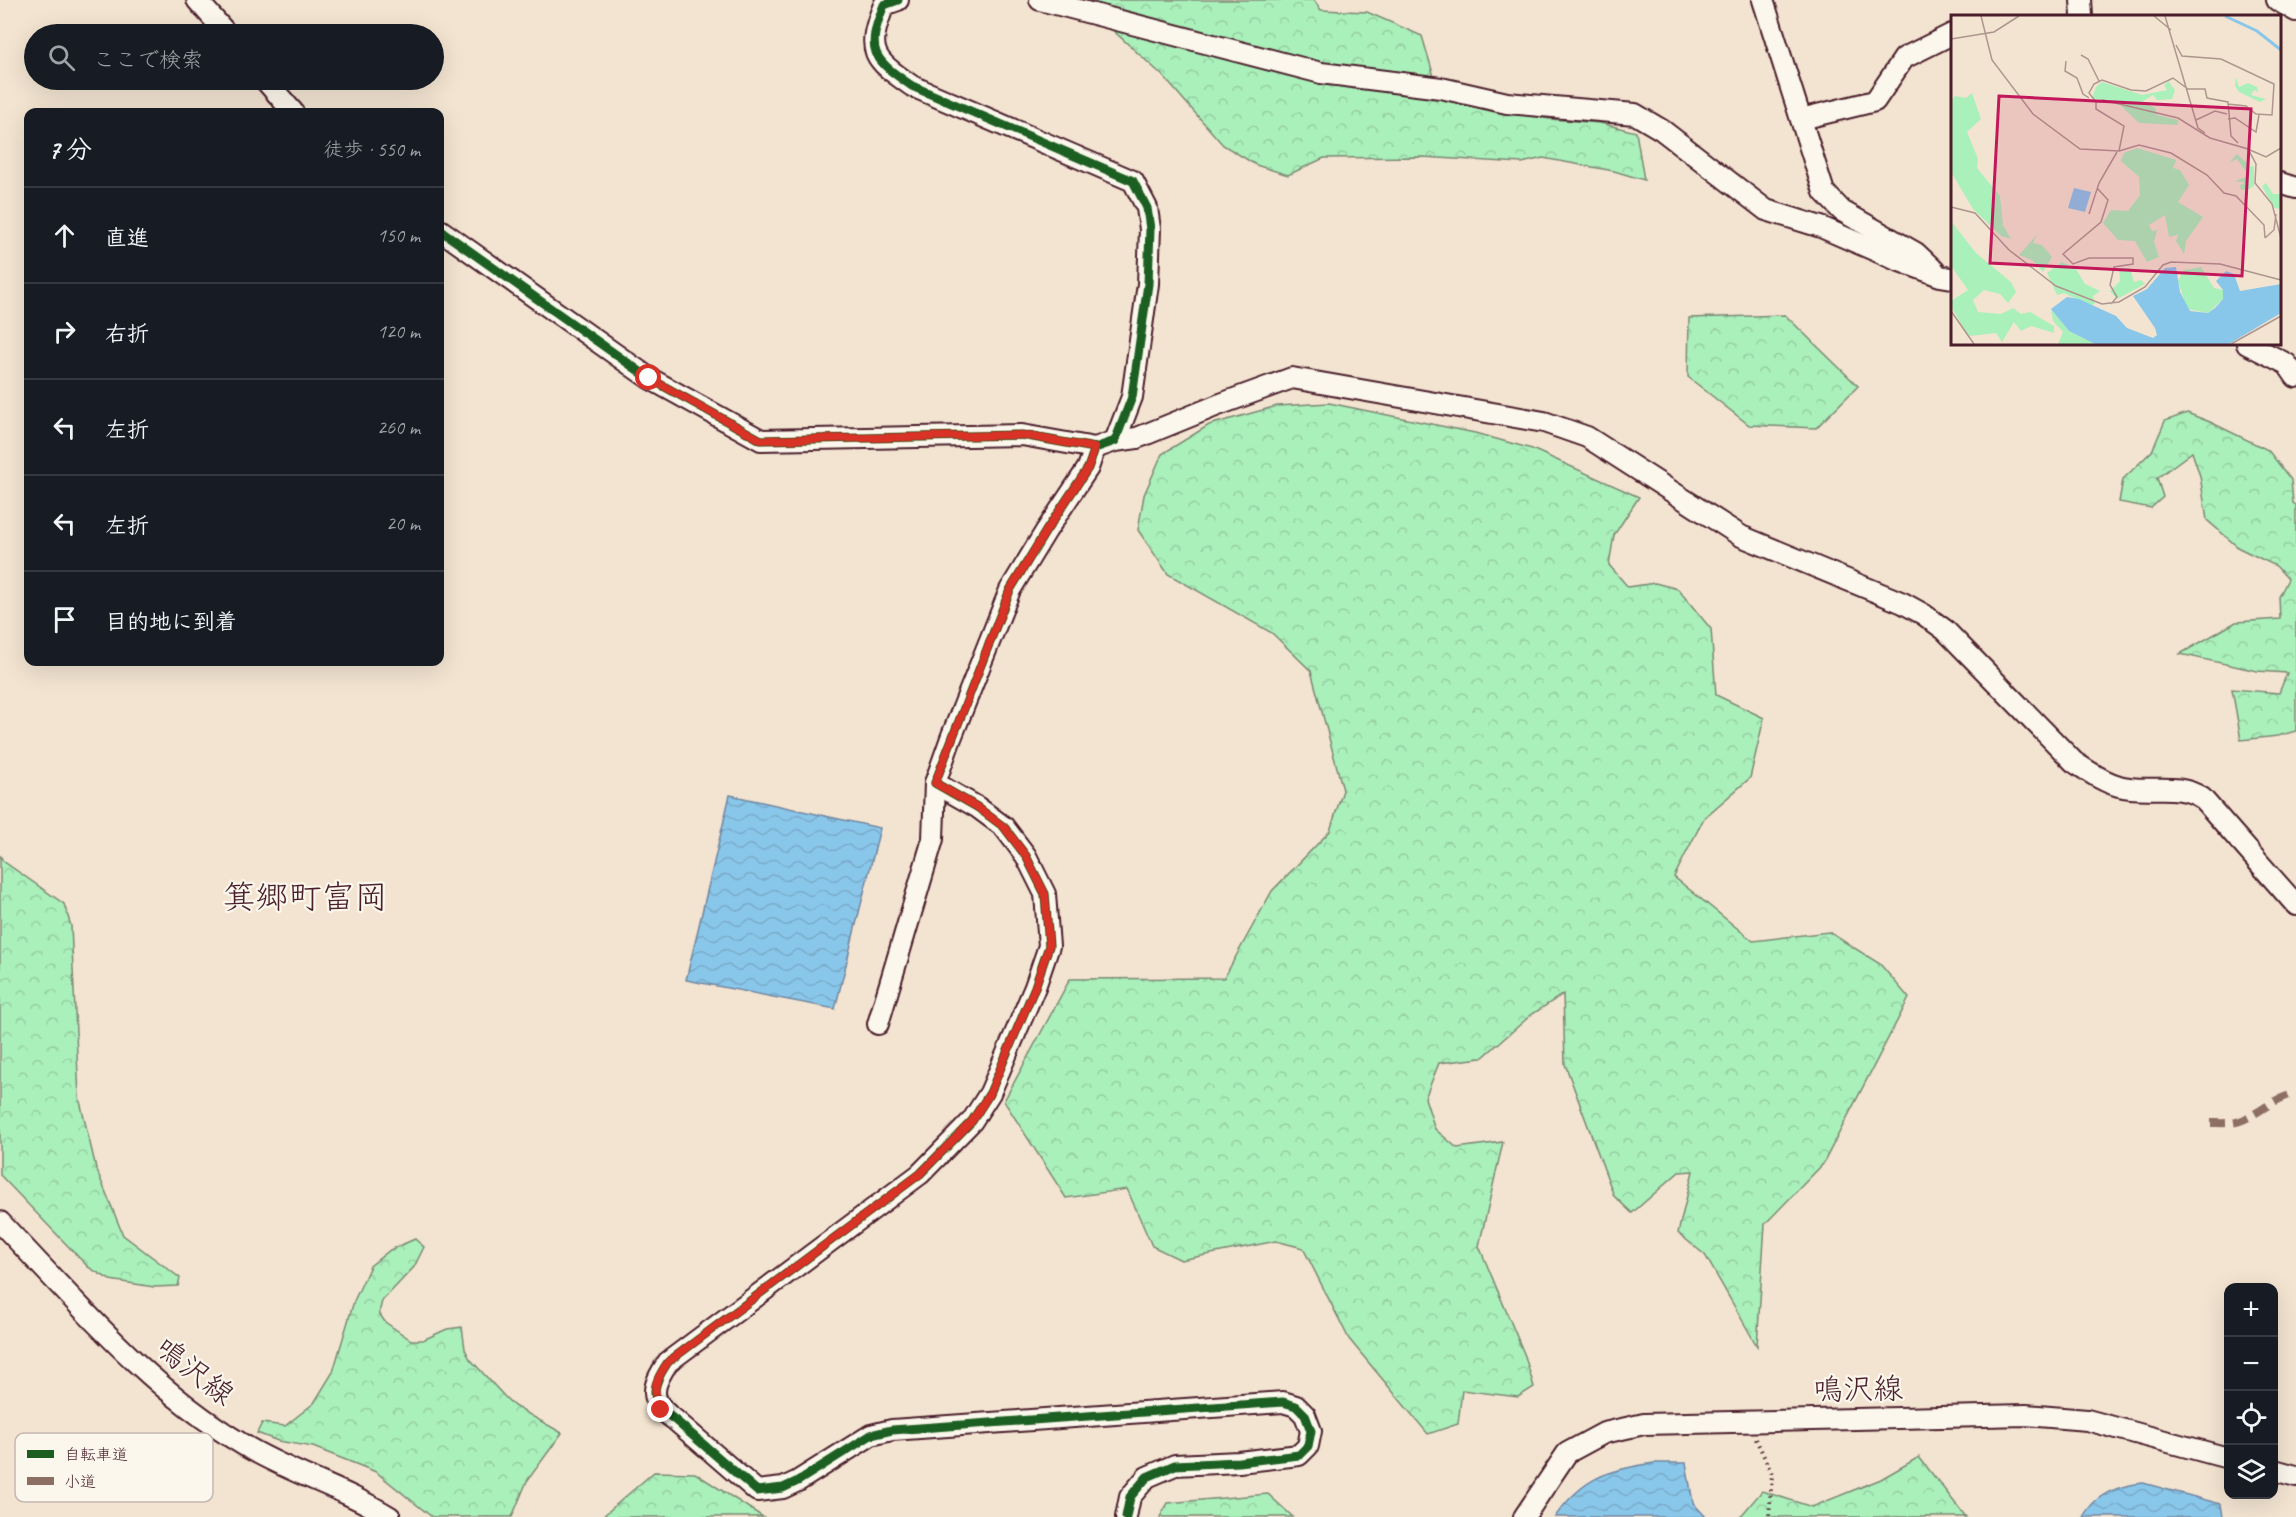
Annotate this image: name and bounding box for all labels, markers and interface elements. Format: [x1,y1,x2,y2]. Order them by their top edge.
inset map [1951,15,2281,345]
search box [24,24,444,90]
icon: search [45,41,78,74]
text: ここで検索 [93,46,203,74]
text: 7 分 [48,133,92,166]
text: 徒歩 · 550 m [324,137,420,162]
icon: ahead [48,219,81,252]
text: 150 m [377,223,420,248]
text: 直進 [105,224,149,252]
icon: right [48,315,81,348]
text: 120 m [377,319,420,344]
text: 右折 [105,320,149,348]
route start [635,364,661,390]
icon: left [48,411,81,444]
text: 260 m [377,415,420,440]
text: 左折 [105,416,149,444]
icon: left [48,507,81,540]
text: 20 m [386,511,420,536]
text: 左折 [105,512,149,540]
icon: arrive [48,603,81,636]
text: 目的地に到着 [105,608,237,636]
district label: 箕郷町富岡 [223,876,388,918]
map controls [2224,1283,2278,1499]
button: + [2224,1283,2278,1337]
street label: 鳴沢線 [148,1328,242,1414]
button: − [2224,1337,2278,1391]
street label: 鳴沢線 [1813,1369,1903,1409]
button: locate [2224,1391,2278,1445]
route end [647,1396,673,1422]
legend [15,1433,213,1502]
text: 自転車道 [64,1445,128,1465]
button: layers [2224,1445,2278,1499]
text: 小道 [64,1472,96,1492]

